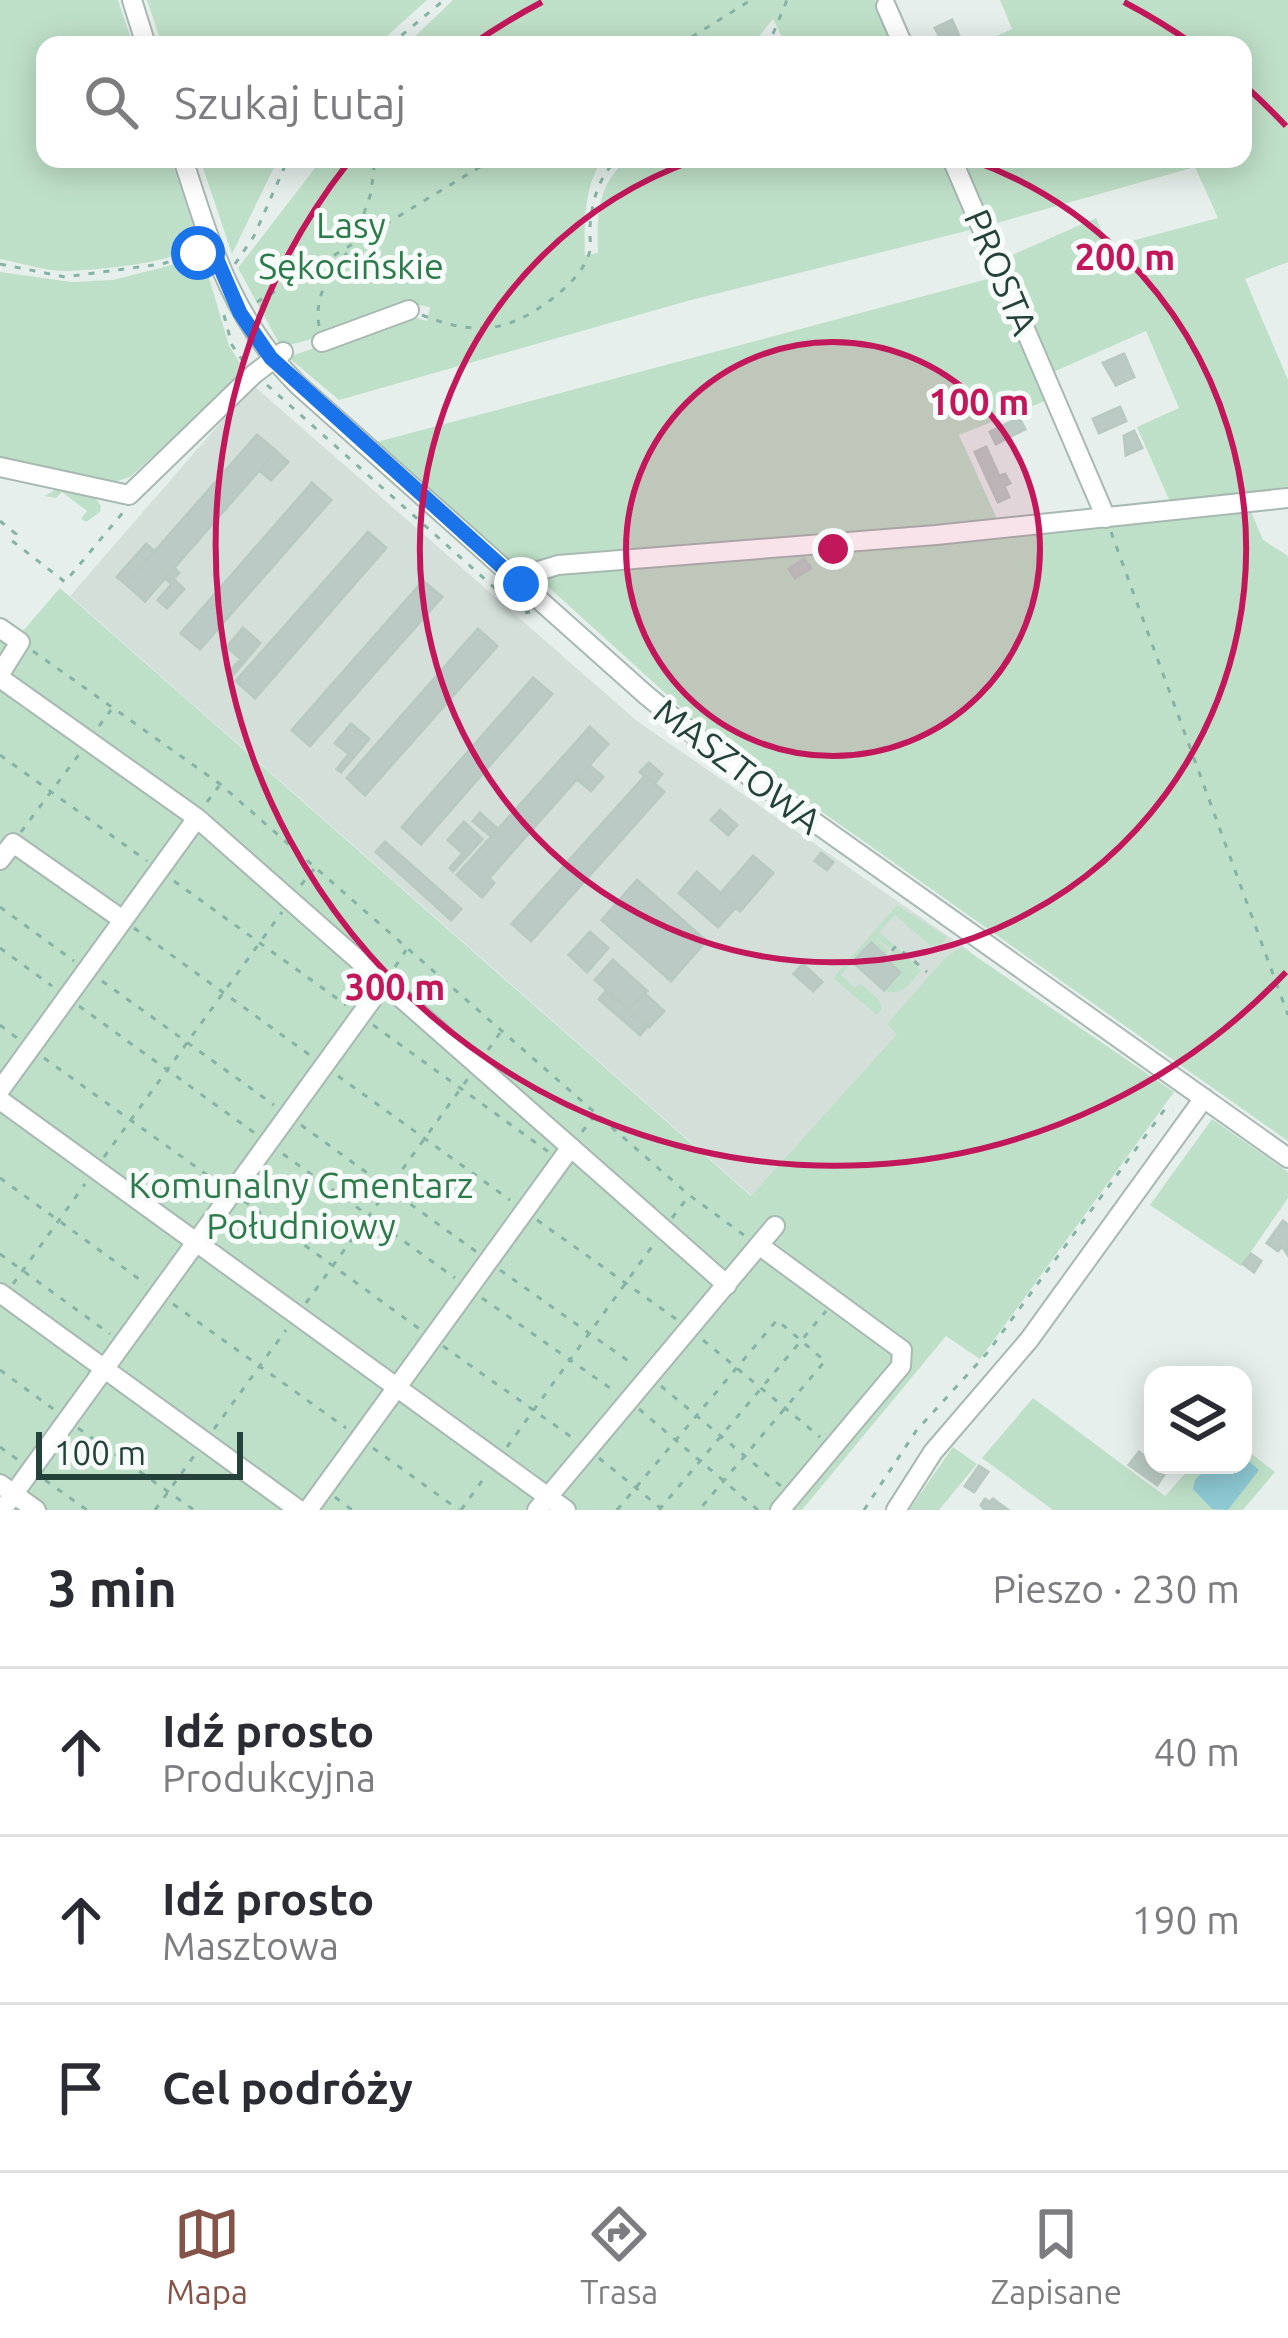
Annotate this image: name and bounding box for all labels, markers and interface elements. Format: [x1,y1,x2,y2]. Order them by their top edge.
search box [36,36,1252,168]
icon: search [78,69,144,135]
text: Szukaj tutaj [174,77,406,128]
street label: PROSTA [957,203,1046,341]
park label: Lasy Sękocińskie [258,204,444,286]
route start [171,226,225,280]
text: 200 m [1075,236,1175,277]
text: 100 m [929,381,1029,422]
centre of rings [812,528,854,570]
route end [494,557,548,611]
street label: MASZTOWA [647,690,830,842]
text: 300 m [345,966,445,1007]
park label: Komunalny Cmentarz Południowy [129,1164,473,1246]
map controls [1144,1366,1252,1474]
button: layers [1144,1366,1252,1474]
scale bar [36,1426,243,1479]
text: 100 m [54,1434,146,1471]
text: 3 min [48,1559,177,1617]
text: Pieszo · 230 m [992,1567,1240,1610]
text: Idź prosto [162,1705,374,1756]
icon: ahead [48,1719,114,1785]
text: 40 m [1153,1730,1240,1773]
text: Produkcyjna [162,1756,376,1799]
text: Idź prosto [162,1873,374,1924]
icon: ahead [48,1887,114,1953]
text: 190 m [1131,1898,1240,1941]
text: Masztowa [162,1924,339,1967]
icon: arrive [48,2055,114,2121]
text: Cel podróży [162,2062,413,2113]
tab: Mapa [166,2201,248,2310]
tab: Trasa [580,2201,658,2310]
tab: Zapisane [991,2201,1122,2310]

